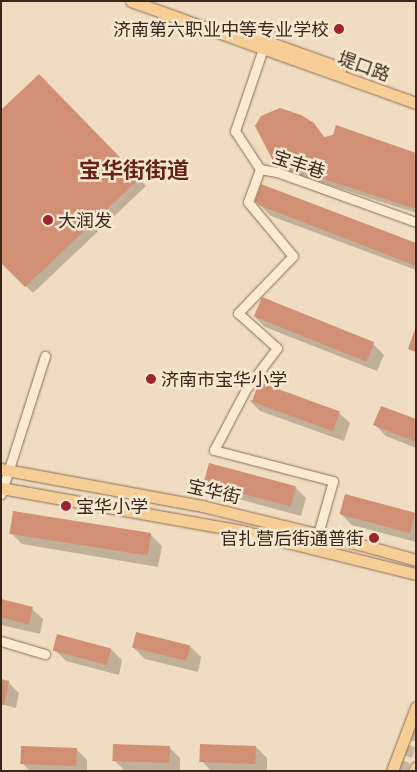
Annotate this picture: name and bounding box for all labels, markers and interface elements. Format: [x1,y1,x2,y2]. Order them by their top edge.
place label: 济南第六职业中等专业学校 [113,18,329,40]
marker: 济南第六职业中等专业学校 [333,23,345,35]
street label: 堤口路 [335,47,393,85]
street label: 宝丰巷 [270,145,328,183]
district label: 宝华街街道 [79,157,189,183]
place label: 大润发 [58,209,112,231]
marker: 大润发 [42,214,54,226]
place label: 济南市宝华小学 [161,368,287,390]
marker: 济南市宝华小学 [145,373,157,385]
street label: 宝华街 [185,474,243,508]
place label: 宝华小学 [76,495,148,517]
marker: 宝华小学 [60,500,72,512]
place label: 官扎营后街通普街 [220,527,364,549]
marker: 官扎营后街通普街 [368,532,380,544]

